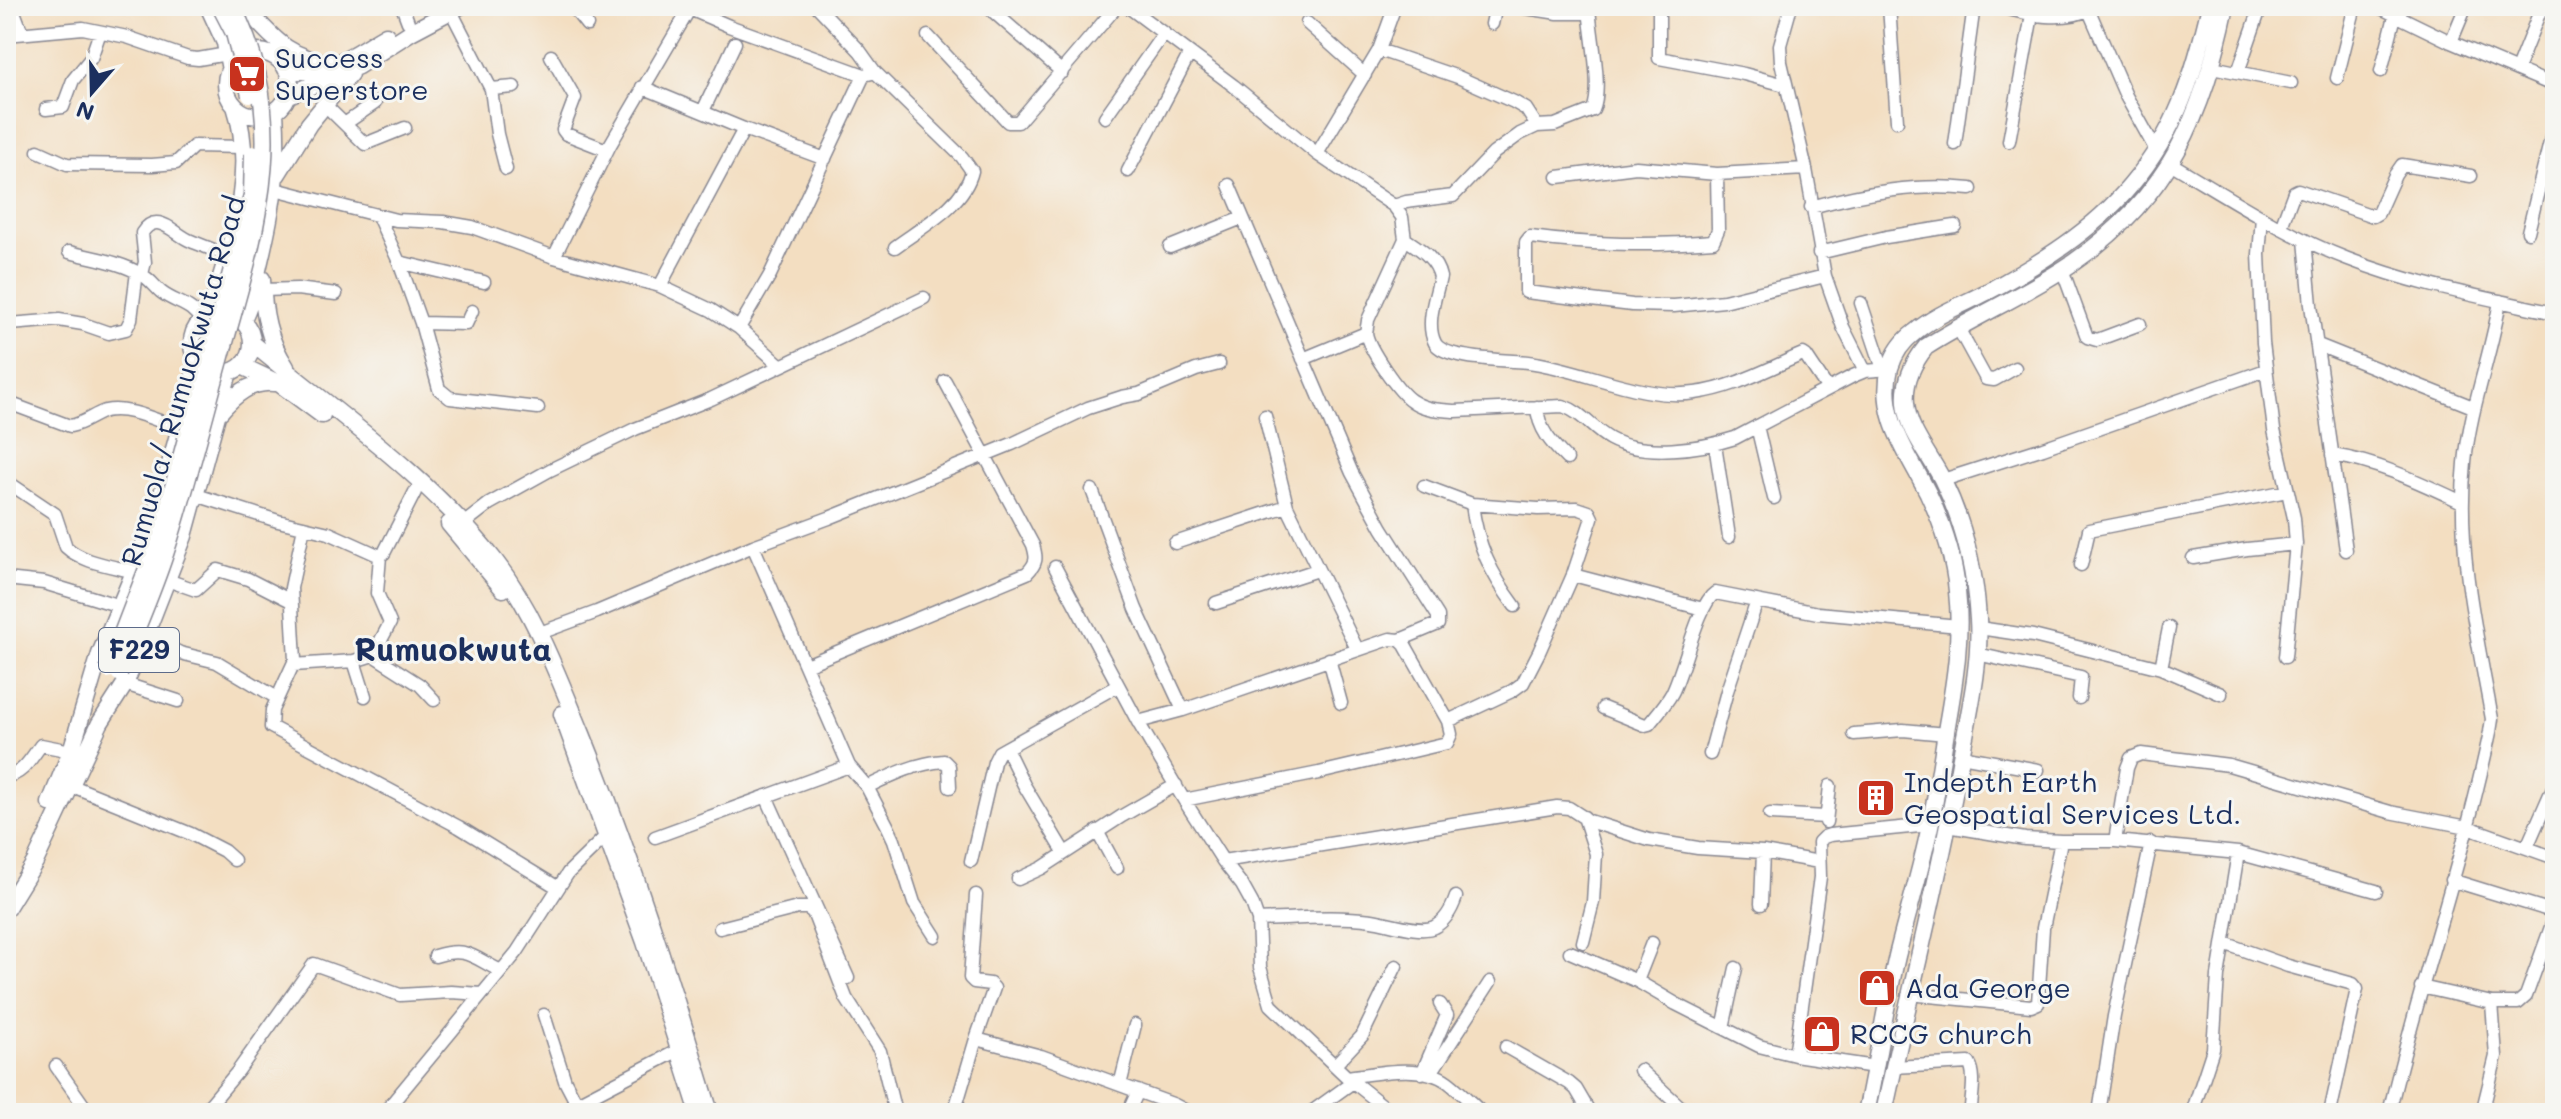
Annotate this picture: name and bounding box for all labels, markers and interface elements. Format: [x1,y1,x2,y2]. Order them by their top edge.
place label: Success Superstore [275,39,429,107]
north arrow [52,52,132,132]
supermarket icon: Success Superstore [226,53,268,95]
text: N [72,95,98,128]
street label: Rumuola/ Rumuokwuta Road [112,191,252,570]
district label: Rumuokwuta [354,627,552,669]
road number: F229 [99,628,179,672]
place label: Indepth Earth Geospatial Services Ltd. [1904,763,2241,831]
building icon: Indepth Earth Geospatial Services Ltd. [1855,777,1897,819]
shop icon: Ada George [1856,967,1898,1009]
place label: Ada George [1905,969,2071,1005]
shop icon: RCCG church [1801,1013,1843,1055]
place label: RCCG church [1850,1015,2032,1051]

